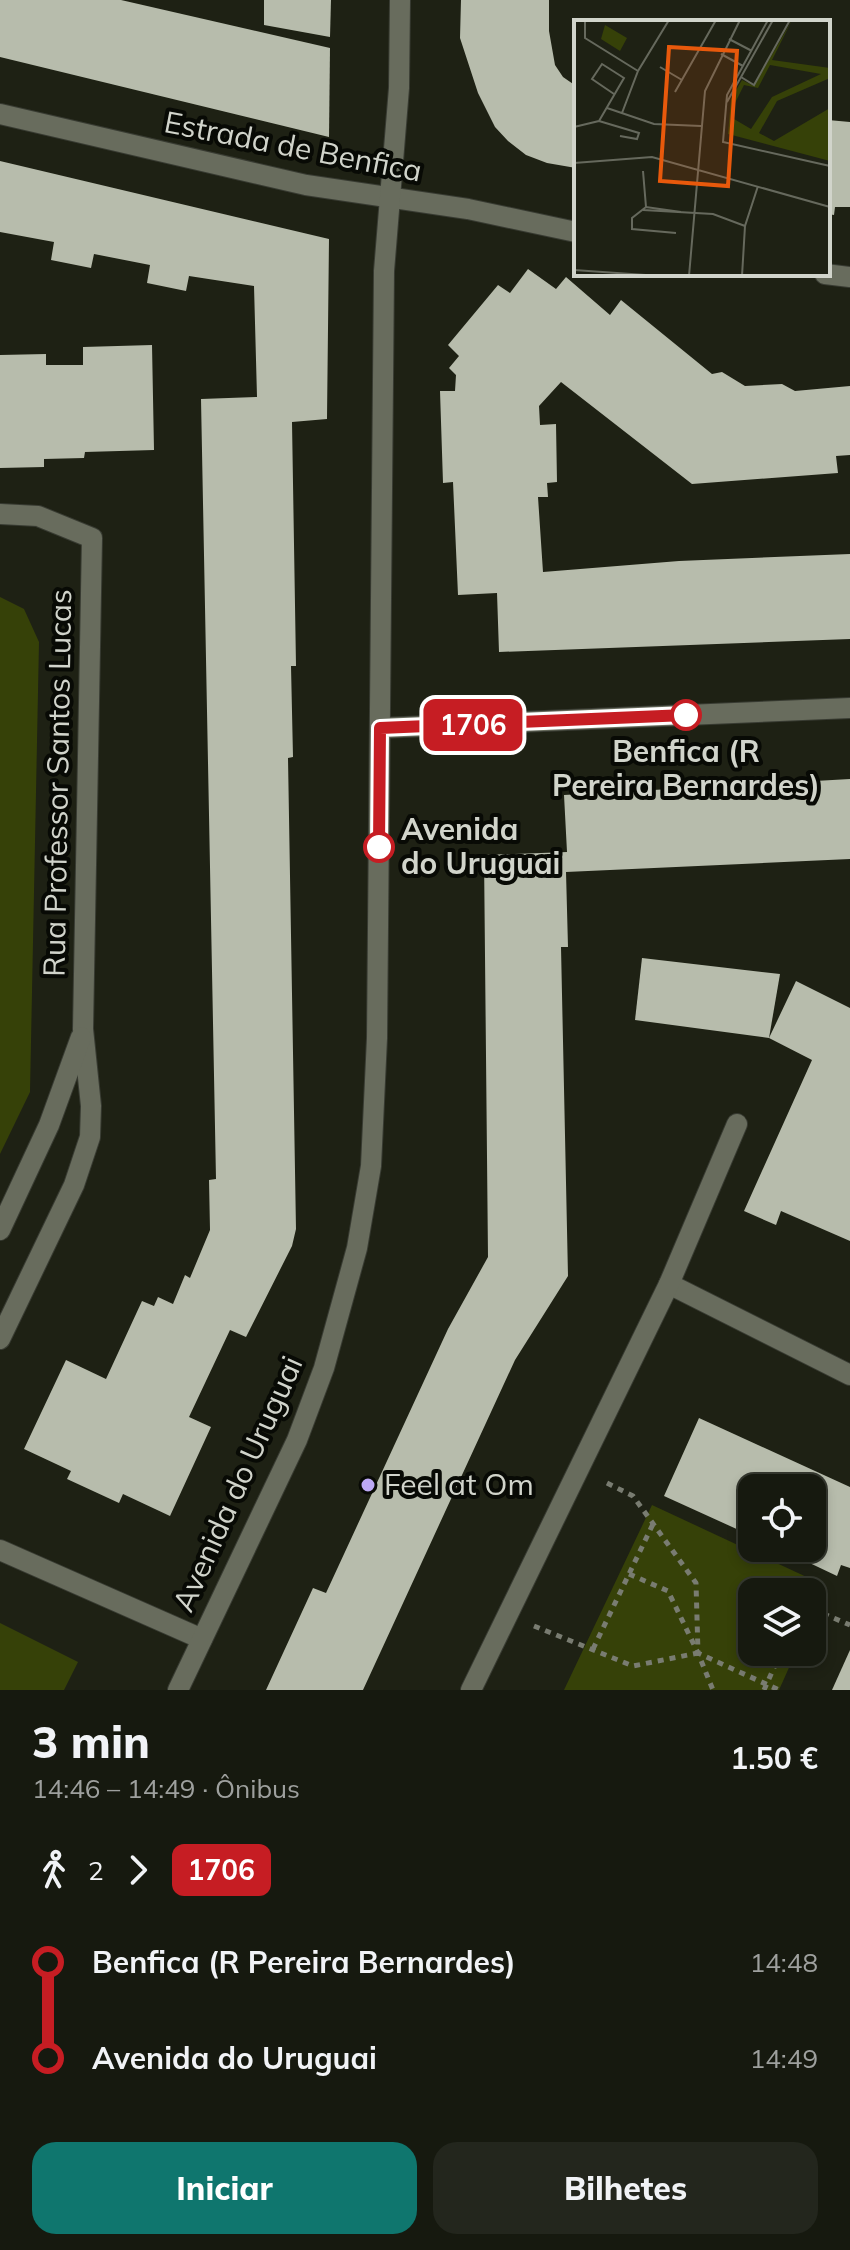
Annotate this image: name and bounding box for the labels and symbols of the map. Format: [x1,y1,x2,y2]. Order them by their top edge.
inset map [574,20,830,276]
street label: Estrada de Benfica [161,102,425,190]
street label: Rua Professor Santos Lucas [35,589,79,977]
line badge: 1706 [417,699,529,751]
marker: Benfica (R Pereira Bernardes) [671,700,701,730]
place label: Benfica (R Pereira Bernardes) [552,732,820,804]
place label: Avenida do Uruguai [401,810,560,882]
marker: Avenida do Uruguai [364,832,394,862]
street label: Avenida do Uruguai [164,1350,310,1617]
place label: Feel at Om [384,1465,534,1503]
marker: Feel at Om [359,1476,377,1494]

